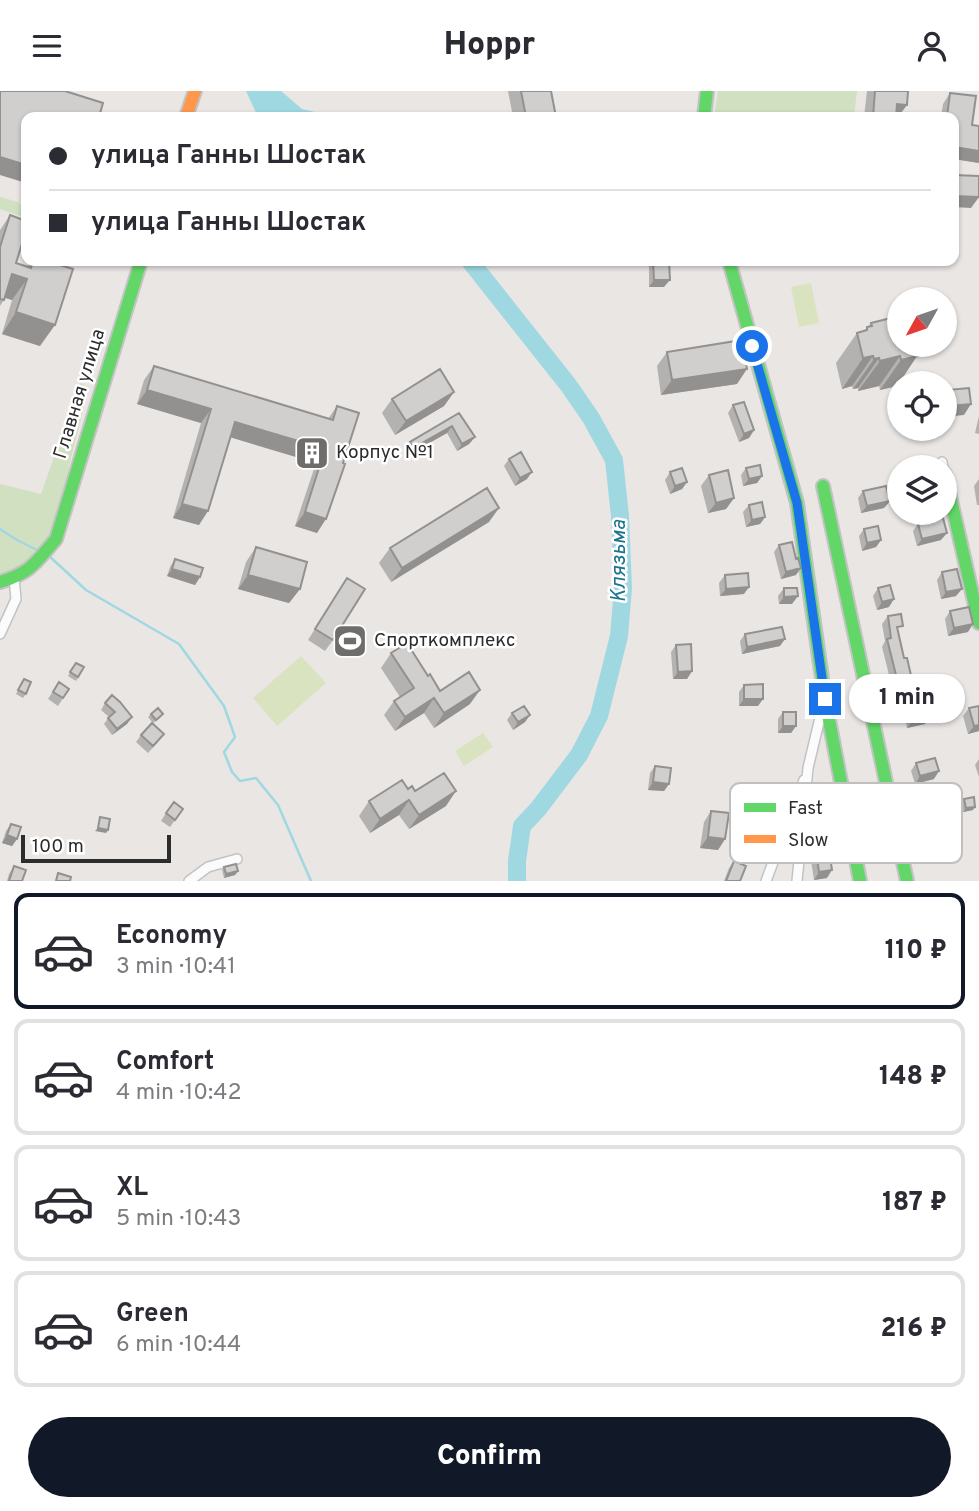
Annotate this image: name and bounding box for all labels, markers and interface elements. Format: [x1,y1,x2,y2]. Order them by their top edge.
text: Hoppr [444,26,535,66]
icon: menu [28,27,66,65]
icon: person [913,27,951,65]
text: улица Ганны Шостак [91,140,366,173]
text: улица Ганны Шостак [91,207,366,240]
north arrow [887,287,957,357]
map controls [887,287,957,525]
street label: Главная улица [49,326,111,462]
route start [736,330,768,362]
button: locate [887,371,957,441]
building icon: Корпус №1 [293,434,331,472]
place label: Корпус №1 [336,441,434,465]
button: layers [887,455,957,525]
water label: Клязьма [606,519,633,602]
sports icon: Спорткомплекс [331,622,369,660]
place label: Спорткомплекс [374,629,516,653]
callout: 1 min [850,675,965,723]
route end [809,683,841,715]
text: 1 min [879,684,935,713]
legend [730,783,962,863]
text: Fast [788,797,823,821]
text: Slow [788,829,828,853]
scale bar [21,832,172,864]
text: 100 m [32,835,84,859]
icon: car [32,920,95,983]
text: Economy [116,920,227,953]
text: 110 ₽ [885,935,947,968]
text: 3 min · 10:41 [116,953,236,982]
icon: car [32,1046,95,1109]
text: Comfort [116,1046,214,1079]
text: 148 ₽ [879,1061,947,1094]
text: 4 min · 10:42 [116,1079,242,1108]
icon: car [32,1172,95,1235]
text: XL [116,1172,148,1205]
text: 187 ₽ [882,1187,947,1220]
text: 5 min · 10:43 [116,1205,241,1234]
icon: car [32,1298,95,1361]
text: Green [116,1298,189,1331]
text: 216 ₽ [880,1313,947,1346]
text: 6 min · 10:44 [116,1331,241,1360]
button: Confirm [28,1417,951,1497]

